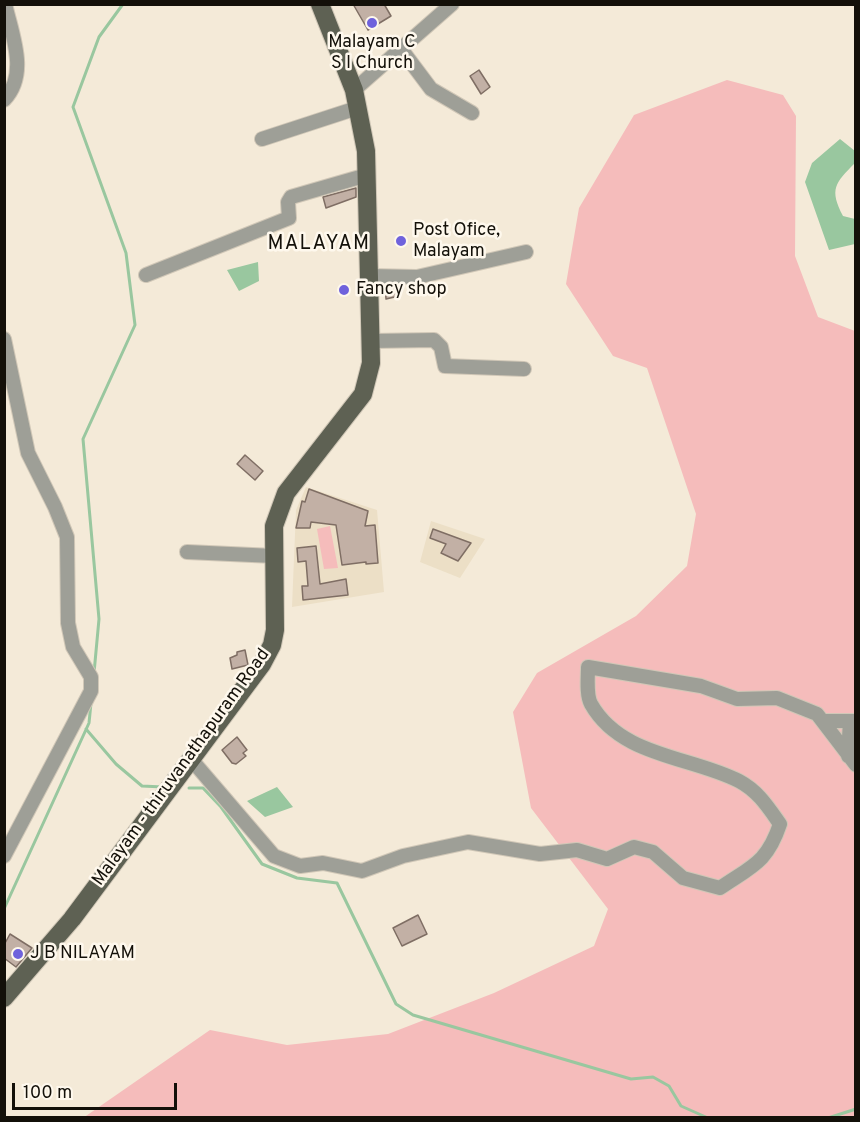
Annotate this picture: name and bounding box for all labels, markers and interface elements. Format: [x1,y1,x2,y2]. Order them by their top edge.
marker: Malayam C S I Church [365,16,379,30]
place label: Malayam C S I Church [328,32,416,74]
place label: Post Ofice, Malayam [413,220,500,262]
district label: MALAYAM [268,233,370,257]
marker: Post Ofice, Malayam [394,234,408,248]
place label: Fancy shop [356,279,447,301]
marker: Fancy shop [337,283,351,297]
street label: Malayam - thiruvanathapuram Road [89,645,275,891]
place label: J B NILAYAM [30,943,135,965]
marker: J B NILAYAM [11,947,25,961]
scale bar [15,1071,180,1109]
text: 100 m [23,1082,72,1105]

